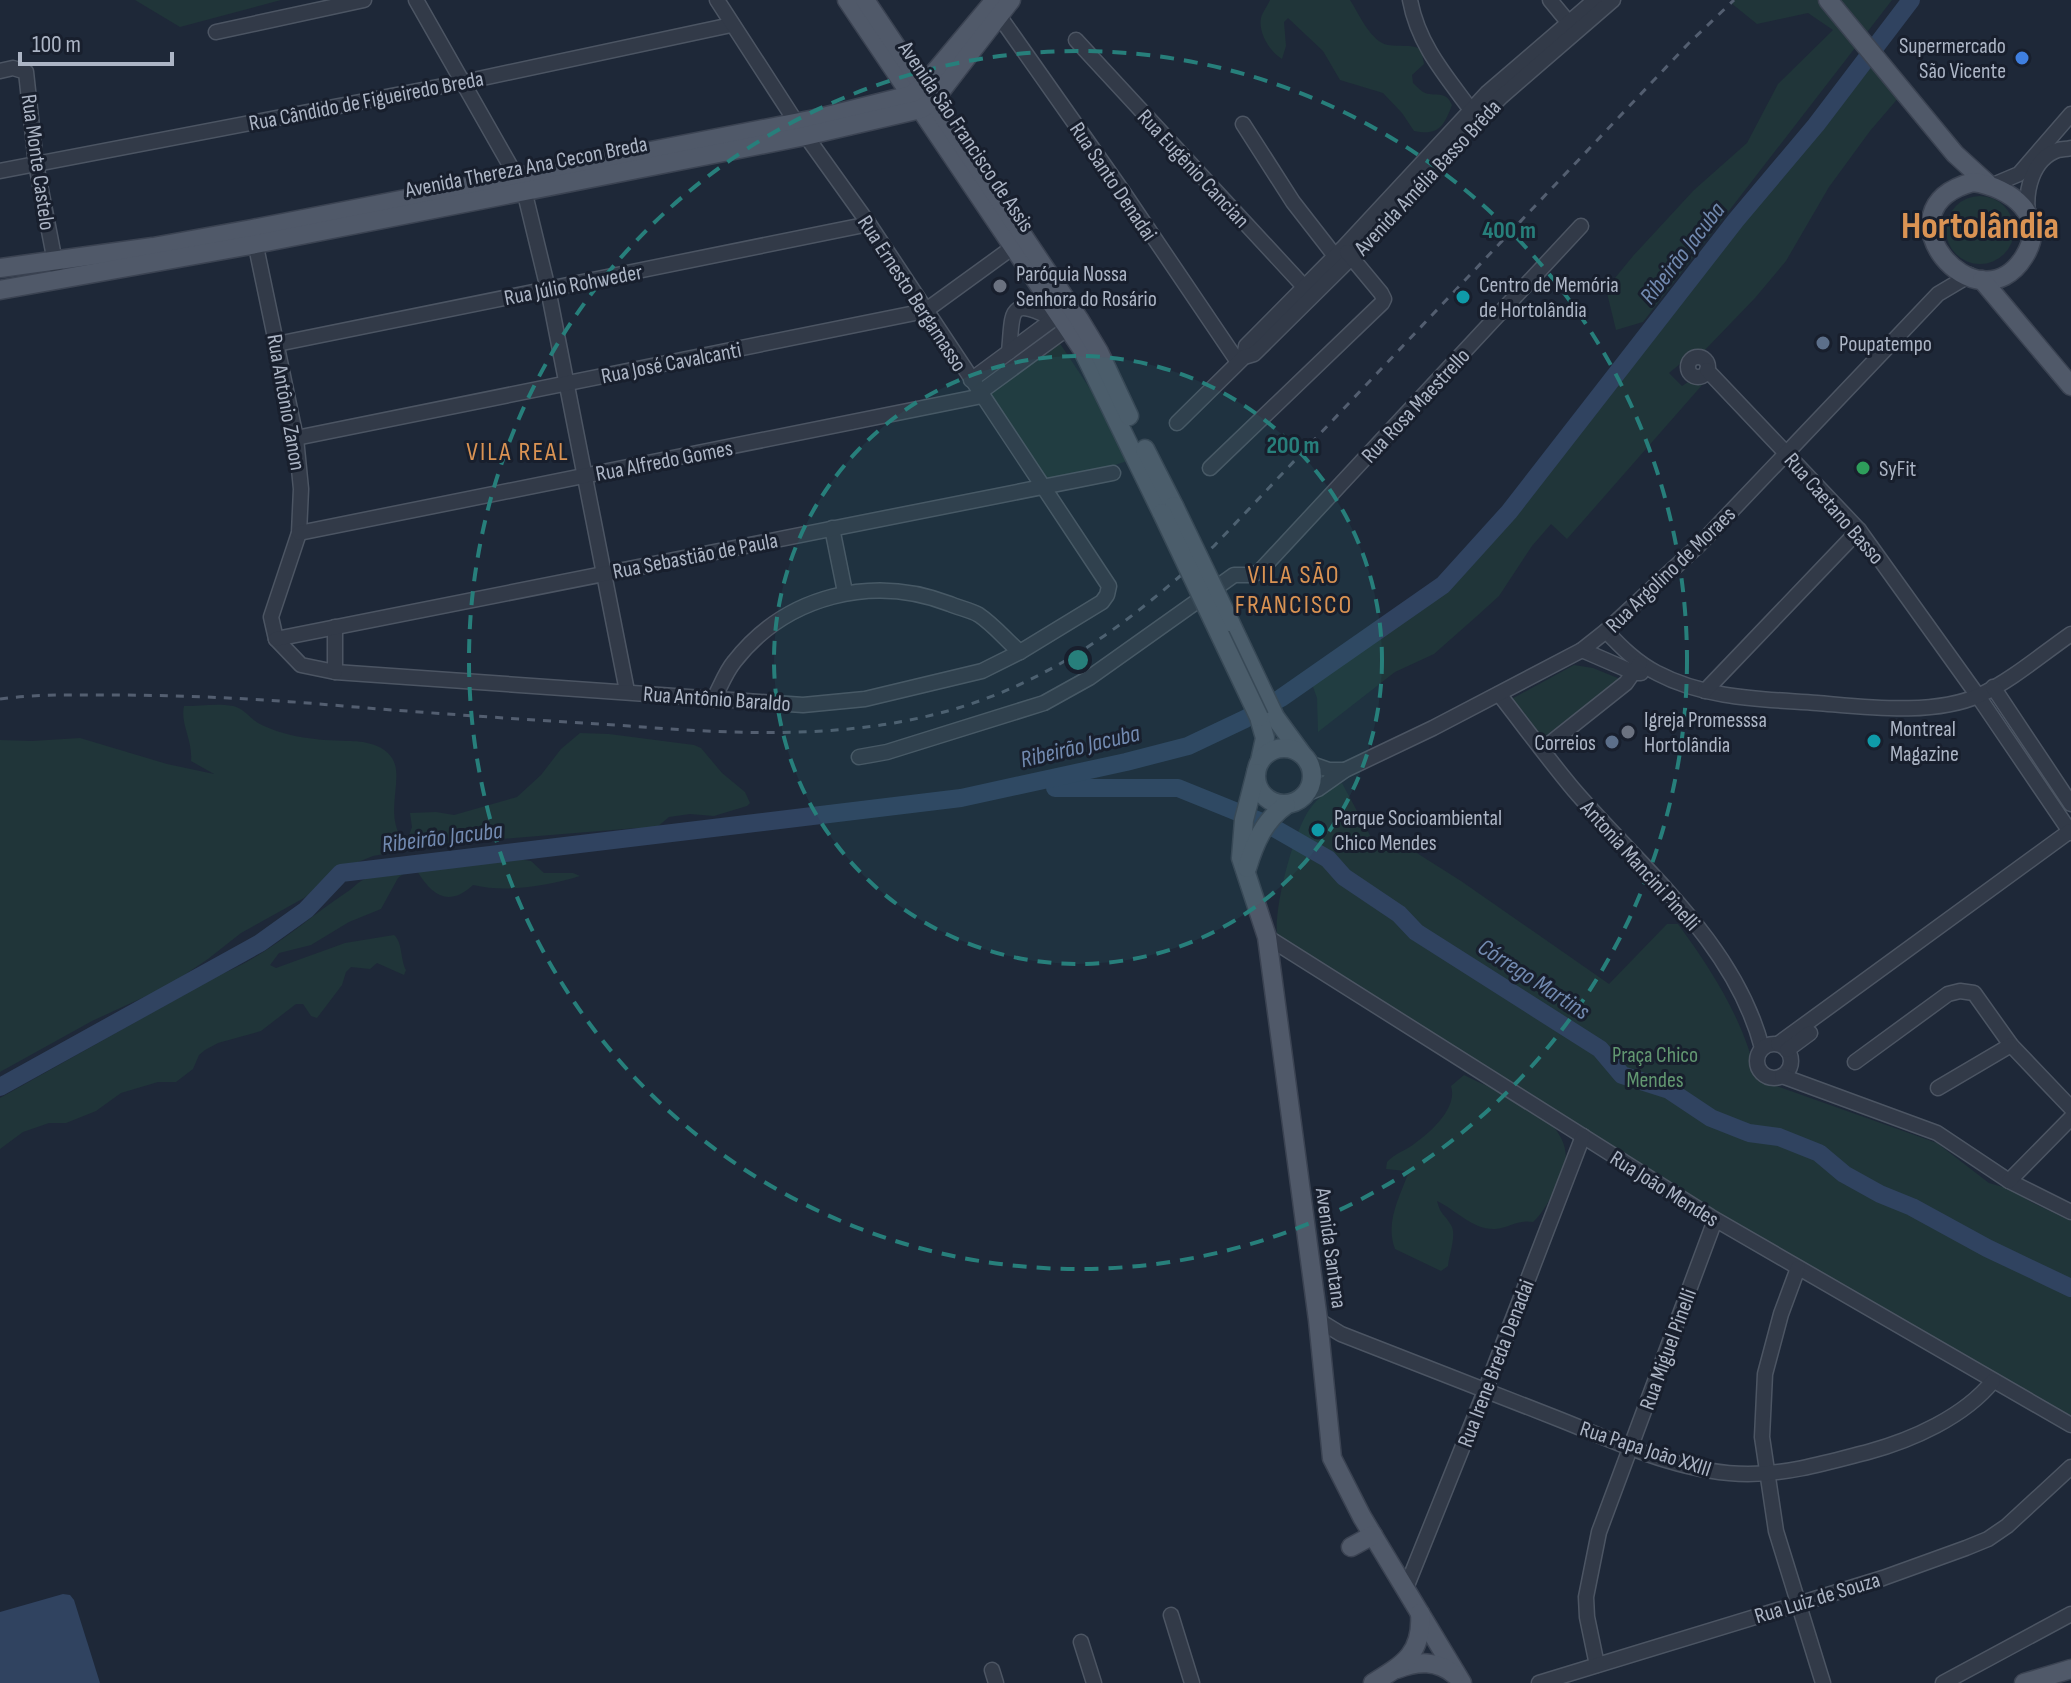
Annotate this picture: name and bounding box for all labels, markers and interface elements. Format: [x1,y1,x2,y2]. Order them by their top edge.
scale bar [20,16,172,66]
text: 100 m [32,30,81,59]
place label: Supermercado São Vicente [1899,33,2006,85]
street label: Avenida São Francisco de Assis [891,35,1040,237]
marker: Supermercado São Vicente [2013,49,2031,67]
street label: Rua Cândido de Figueiredo Breda [247,65,486,137]
street label: Rua Monte Castelo [15,92,60,232]
street label: Avenida Amélia Basso Brêda [1348,95,1507,262]
street label: Rua Eugênio Cancian [1131,104,1255,234]
street label: Rua Santo Denadai [1063,117,1162,246]
street label: Avenida Thereza Ana Cecon Breda [402,131,650,204]
water label: Ribeirão Jacuba [1634,196,1731,310]
district label: Hortolândia [1901,204,2059,249]
street label: Rua Ernesto Bergamasso [851,211,972,377]
text: 400 m [1482,216,1536,245]
street label: Rua Júlio Rohweder [502,259,645,312]
place label: Paróquia Nossa Senhora do Rosário [1016,261,1157,313]
place label: Centro de Memória de Hortolândia [1479,272,1619,324]
marker: Paróquia Nossa Senhora do Rosário [991,277,1009,295]
marker: Centro de Memória de Hortolândia [1454,288,1472,306]
place label: Poupatempo [1839,331,1932,358]
street label: Rua Antônio Zanon [260,332,311,472]
marker: Poupatempo [1814,334,1832,352]
street label: Rua José Cavalcanti [599,337,744,390]
street label: Rua Rosa Maestrello [1356,343,1476,469]
text: 200 m [1266,431,1320,460]
street label: Rua Alfredo Gomes [593,435,735,488]
district label: VILA REAL [466,437,570,468]
street label: Rua Caetano Basso [1778,448,1890,570]
place label: SyFit [1879,456,1917,483]
marker: SyFit [1854,459,1872,477]
street label: Rua Argolino de Moraes [1600,501,1742,639]
street label: Rua Sebastião de Paula [610,527,780,586]
district label: VILA SÃO FRANCISCO [1235,560,1353,621]
centre of rings [1064,646,1092,674]
street label: Rua Antônio Baraldo [642,681,792,718]
place label: Igreja Promesssa Hortolândia [1644,707,1767,759]
place label: Montreal Magazine [1890,716,1959,768]
water label: Ribeirão Jacuba [1018,719,1143,774]
marker: Igreja Promesssa Hortolândia [1619,723,1637,741]
place label: Correios [1534,730,1596,757]
marker: Montreal Magazine [1865,732,1883,750]
marker: Correios [1603,733,1621,751]
street label: Antonia Mancini Pinelli [1574,795,1705,937]
place label: Parque Socioambiental Chico Mendes [1334,805,1502,857]
water label: Ribeirão Jacuba [380,816,504,859]
marker: Parque Socioambiental Chico Mendes [1309,821,1327,839]
water label: Córrego Martins [1472,933,1596,1027]
park label: Praça Chico Mendes [1612,1042,1698,1094]
street label: Rua João Mendes [1605,1145,1724,1233]
street label: Avenida Santana [1309,1185,1352,1310]
street label: Rua Irene Breda Denadai [1452,1276,1541,1451]
street label: Rua Miguel Pinelli [1634,1285,1703,1414]
street label: Rua Papa João XXIII [1576,1415,1715,1483]
street label: Rua Luiz de Souza [1751,1567,1883,1630]

